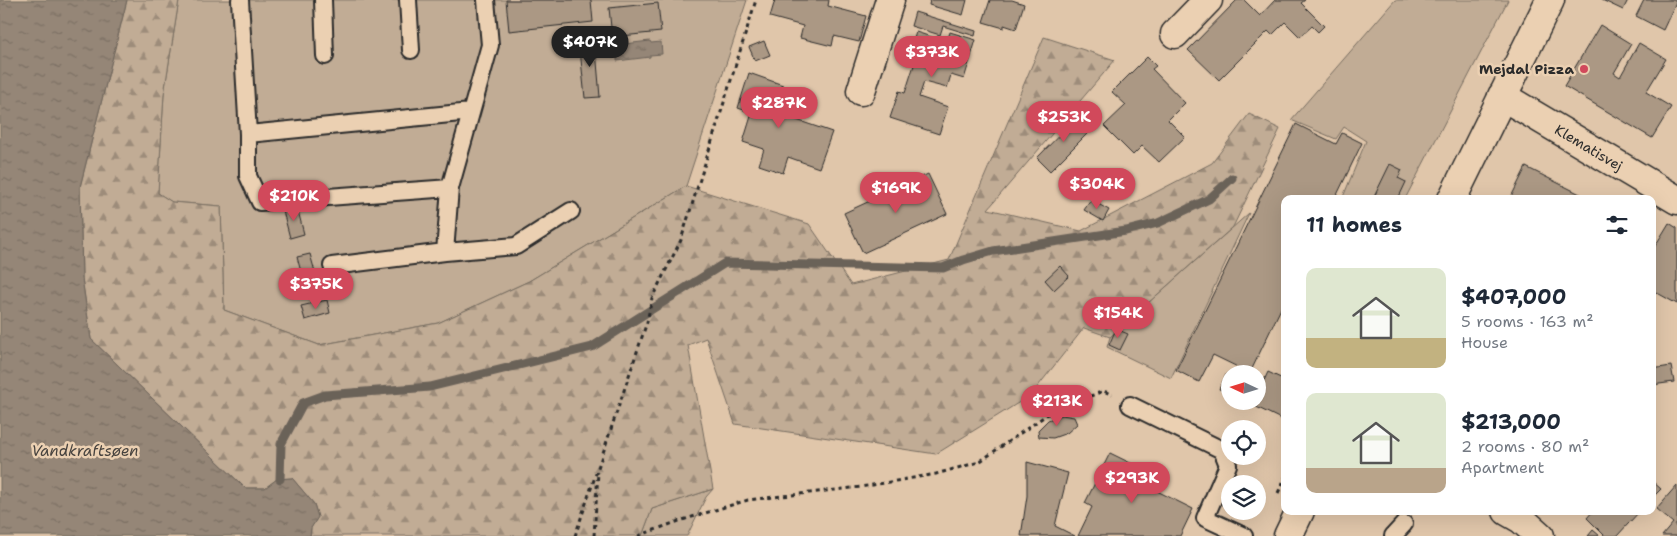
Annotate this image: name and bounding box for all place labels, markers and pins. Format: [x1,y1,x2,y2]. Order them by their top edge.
pin: $407K [555,26,625,68]
pin: $373K [897,36,967,78]
place label: Mejdal Pizza [1479,60,1574,78]
marker: Mejdal Pizza [1578,63,1590,75]
pin: $287K [744,86,814,129]
pin: $253K [1029,100,1099,143]
pin: $304K [1062,168,1132,210]
pin: $169K [861,172,931,214]
pin: $210K [259,180,329,222]
pin: $375K [281,268,351,310]
pin: $154K [1083,296,1153,339]
pin: $213K [1022,384,1092,427]
pin: $293K [1097,462,1167,504]

